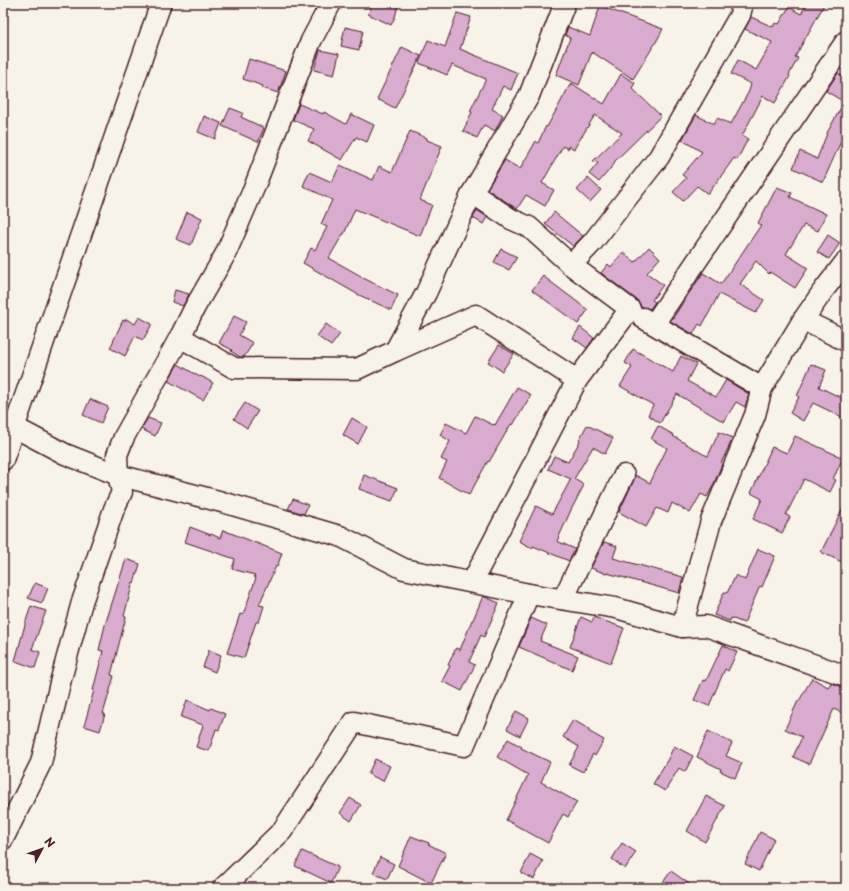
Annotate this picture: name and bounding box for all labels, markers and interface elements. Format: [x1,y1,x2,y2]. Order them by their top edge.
north arrow [22,829,62,869]
text: N [41,833,59,851]

